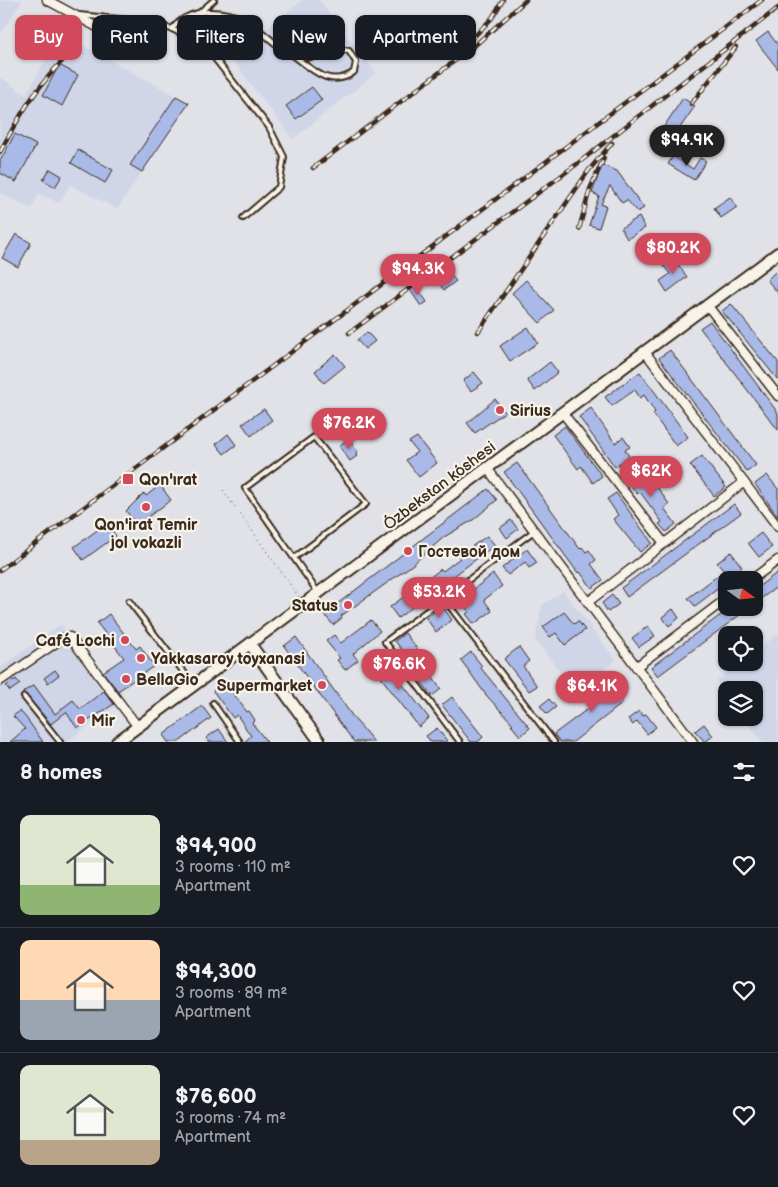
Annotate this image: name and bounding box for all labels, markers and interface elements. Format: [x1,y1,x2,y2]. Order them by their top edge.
chip: Buy [15,15,82,60]
chip: Rent [92,15,167,60]
chip: Filters [177,15,263,60]
chip: New [273,15,345,60]
chip: Apartment [355,15,476,60]
pin: $94.9K [646,124,728,167]
text: $94.9K [660,131,714,150]
pin: $80.2K [632,232,714,275]
text: $80.2K [646,239,700,258]
pin: $94.3K [377,254,459,296]
text: $94.3K [391,260,445,279]
place label: Sirius [510,402,551,421]
marker: Sirius [494,404,506,416]
pin: $76.2K [308,408,390,450]
text: $76.2K [323,414,375,433]
street label: Ózbekstan kóshesi [379,436,500,535]
pin: $62K [621,456,681,498]
text: $62K [631,462,671,481]
place label: Qon'ırat [139,471,198,490]
marker: Qon'ırat [121,472,135,486]
marker: Qon'irat Temir jol vokazli [140,501,152,513]
place label: Qon'irat Temir jol vokazli [95,516,198,553]
place label: Гостевой дом [418,543,520,562]
marker: Гостевой дом [402,545,414,557]
north arrow [718,571,762,616]
map controls [718,571,763,726]
pin: $53.2K [398,576,480,619]
text: $53.2K [412,583,466,602]
place label: Status [292,597,338,616]
marker: Status [342,599,354,611]
button: locate [718,626,763,671]
place label: Café Lochi [36,632,115,651]
marker: Café Lochi [119,634,131,646]
pin: $76.6K [358,648,440,691]
place label: Yakkasaroy toyxanasi [151,650,305,669]
marker: Yakkasaroy toyxanasi [135,652,147,664]
text: $76.6K [372,655,426,674]
pin: $64.1K [551,670,633,713]
place label: BellaGio [136,671,199,690]
marker: BellaGio [120,673,132,685]
place label: Supermarket [217,677,313,696]
text: $64.1K [567,677,617,696]
marker: Supermarket [316,679,328,691]
button: layers [718,681,763,726]
place label: Mir [91,712,116,731]
marker: Mir [75,714,87,726]
icon: filters [730,758,758,786]
text: 8 homes [20,760,102,785]
text: $94,900 [175,833,257,858]
icon: home [60,835,120,895]
icon: heart [730,851,758,879]
text: 3 rooms · 110 m² [175,858,291,877]
text: Apartment [175,877,251,896]
text: $94,300 [175,959,257,984]
icon: home [60,960,120,1020]
icon: heart [730,976,758,1004]
text: 3 rooms · 89 m² [175,984,287,1003]
text: Apartment [175,1003,251,1022]
text: $76,600 [175,1084,257,1109]
icon: home [60,1085,120,1145]
icon: heart [730,1101,758,1129]
text: 3 rooms · 74 m² [175,1109,286,1128]
text: Apartment [175,1128,251,1147]

